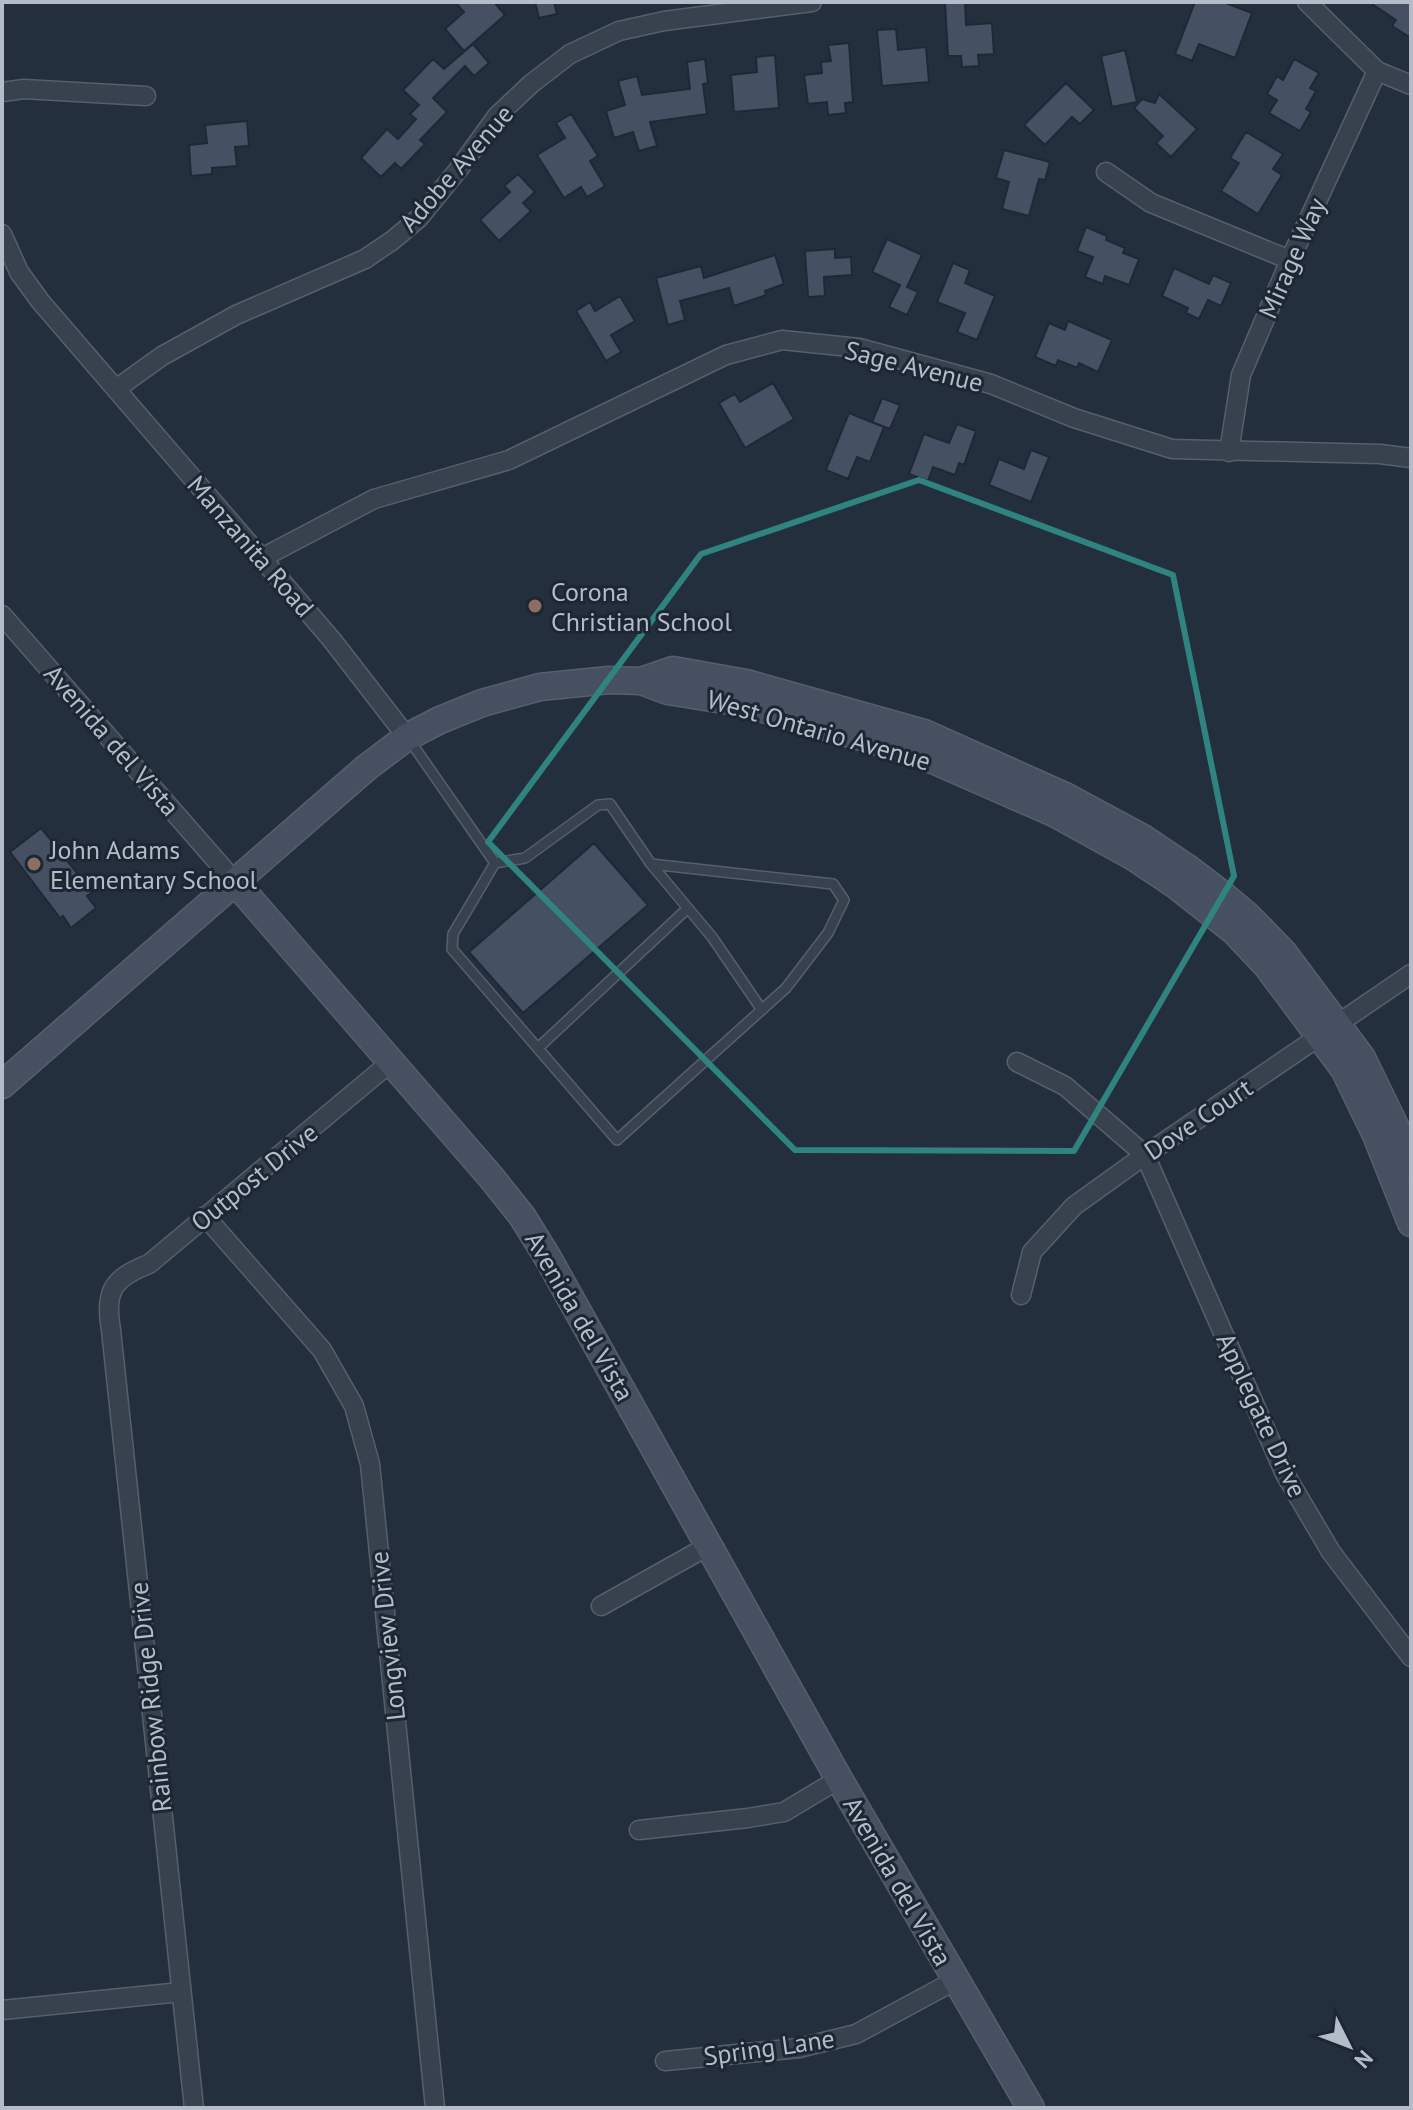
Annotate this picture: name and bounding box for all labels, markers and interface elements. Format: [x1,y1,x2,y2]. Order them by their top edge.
street label: Adobe Avenue [392,98,520,238]
street label: Mirage Way [1251,193,1333,323]
street label: Sage Avenue [842,333,986,399]
street label: Manzanita Road [180,468,322,624]
place label: Corona Christian School [551,575,732,638]
marker: Corona Christian School [526,597,544,615]
street label: Avenida del Vista [37,657,187,823]
street label: West Ontario Avenue [703,682,935,778]
place label: John Adams Elementary School [49,833,258,896]
marker: John Adams Elementary School [25,855,43,873]
street label: Dove Court [1138,1071,1259,1167]
street label: Outpost Drive [184,1116,324,1238]
street label: Avenida del Vista [518,1225,642,1407]
street label: Applegate Drive [1210,1328,1314,1502]
street label: Longview Drive [362,1550,412,1722]
street label: Rainbow Ridge Drive [122,1580,178,1814]
street label: Avenida del Vista [836,1790,960,1972]
north arrow [1309,2006,1389,2086]
street label: Spring Lane [701,2021,837,2073]
text: N [1349,2045,1379,2074]

